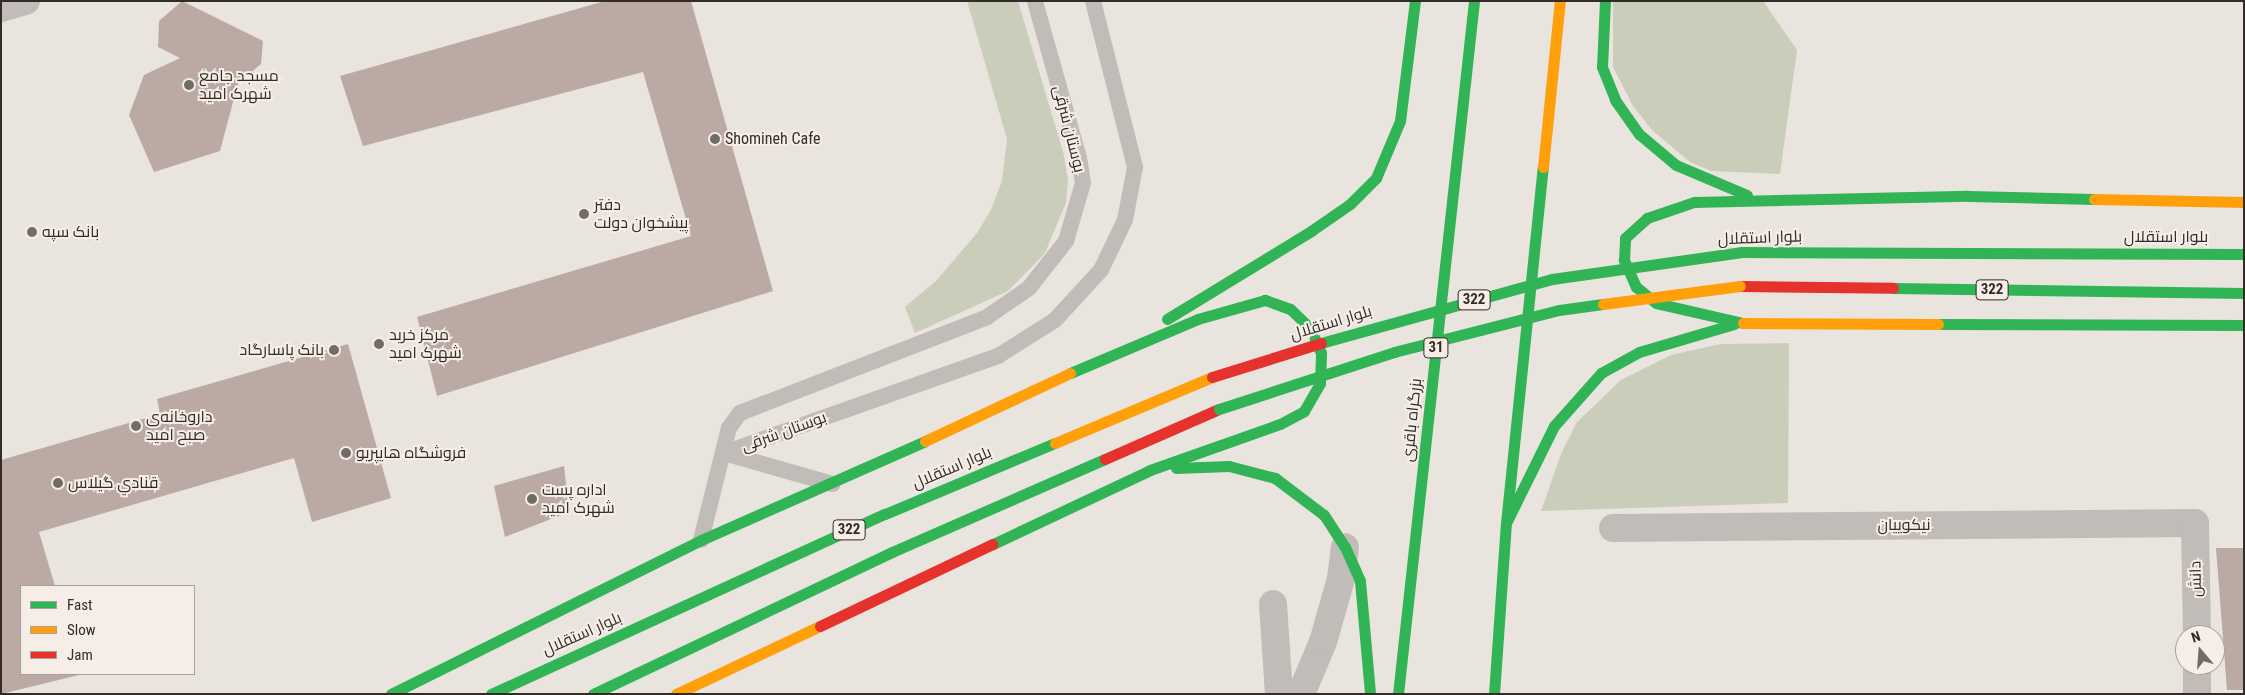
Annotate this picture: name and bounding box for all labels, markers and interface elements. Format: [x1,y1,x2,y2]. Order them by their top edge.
place label: مسجد جامع شهرک امید [199,66,279,104]
marker: مسجد جامع شهرک امید [183,79,195,91]
street label: بوستان شرقی [1049,84,1089,174]
place label: Shomineh Cafe [725,129,821,149]
marker: Shomineh Cafe [709,133,721,145]
place label: دفتر پیشخوان دولت [594,195,688,233]
marker: دفتر پیشخوان دولت [578,208,590,220]
place label: بانک سپه [42,222,99,242]
marker: بانک سپه [26,226,38,238]
street label: بلوار استقلال [1717,227,1803,249]
street label: بلوار استقلال [2124,227,2208,247]
road number: 322 [1974,278,2010,302]
road number: 322 [1456,288,1492,312]
street label: بلوار استقلال [1288,301,1374,345]
place label: مرکز خرید شهرک امید [389,325,462,363]
road number: 31 [1422,336,1450,360]
marker: مرکز خرید شهرک امید [373,338,385,350]
place label: بانک پاسارگاد [240,340,324,360]
marker: بانک پاسارگاد [328,344,340,356]
street label: بزرگراه باقری [1398,377,1426,463]
place label: داروخانه‌ی صبح امید [146,407,212,445]
street label: بوستان شرقی [739,408,829,456]
marker: داروخانه‌ی صبح امید [130,420,142,432]
place label: فروشگاه هایپریو [356,443,466,463]
street label: بلوار استقلال [909,443,995,493]
marker: فروشگاه هایپریو [340,447,352,459]
place label: قنادي گيلاس [68,473,158,493]
marker: قنادي گيلاس [52,477,64,489]
place label: اداره پست شهرک امید [542,480,615,518]
marker: اداره پست شهرک امید [526,493,538,505]
street label: نیکوییان [1877,515,1931,535]
road number: 322 [832,518,866,542]
street label: دانش [2186,561,2206,597]
legend [20,585,195,675]
text: Fast [67,596,92,614]
street label: بلوار استقلال [540,608,624,660]
text: Slow [67,621,96,639]
north arrow [2175,625,2225,675]
text: N [2189,628,2202,646]
text: Jam [67,646,93,664]

